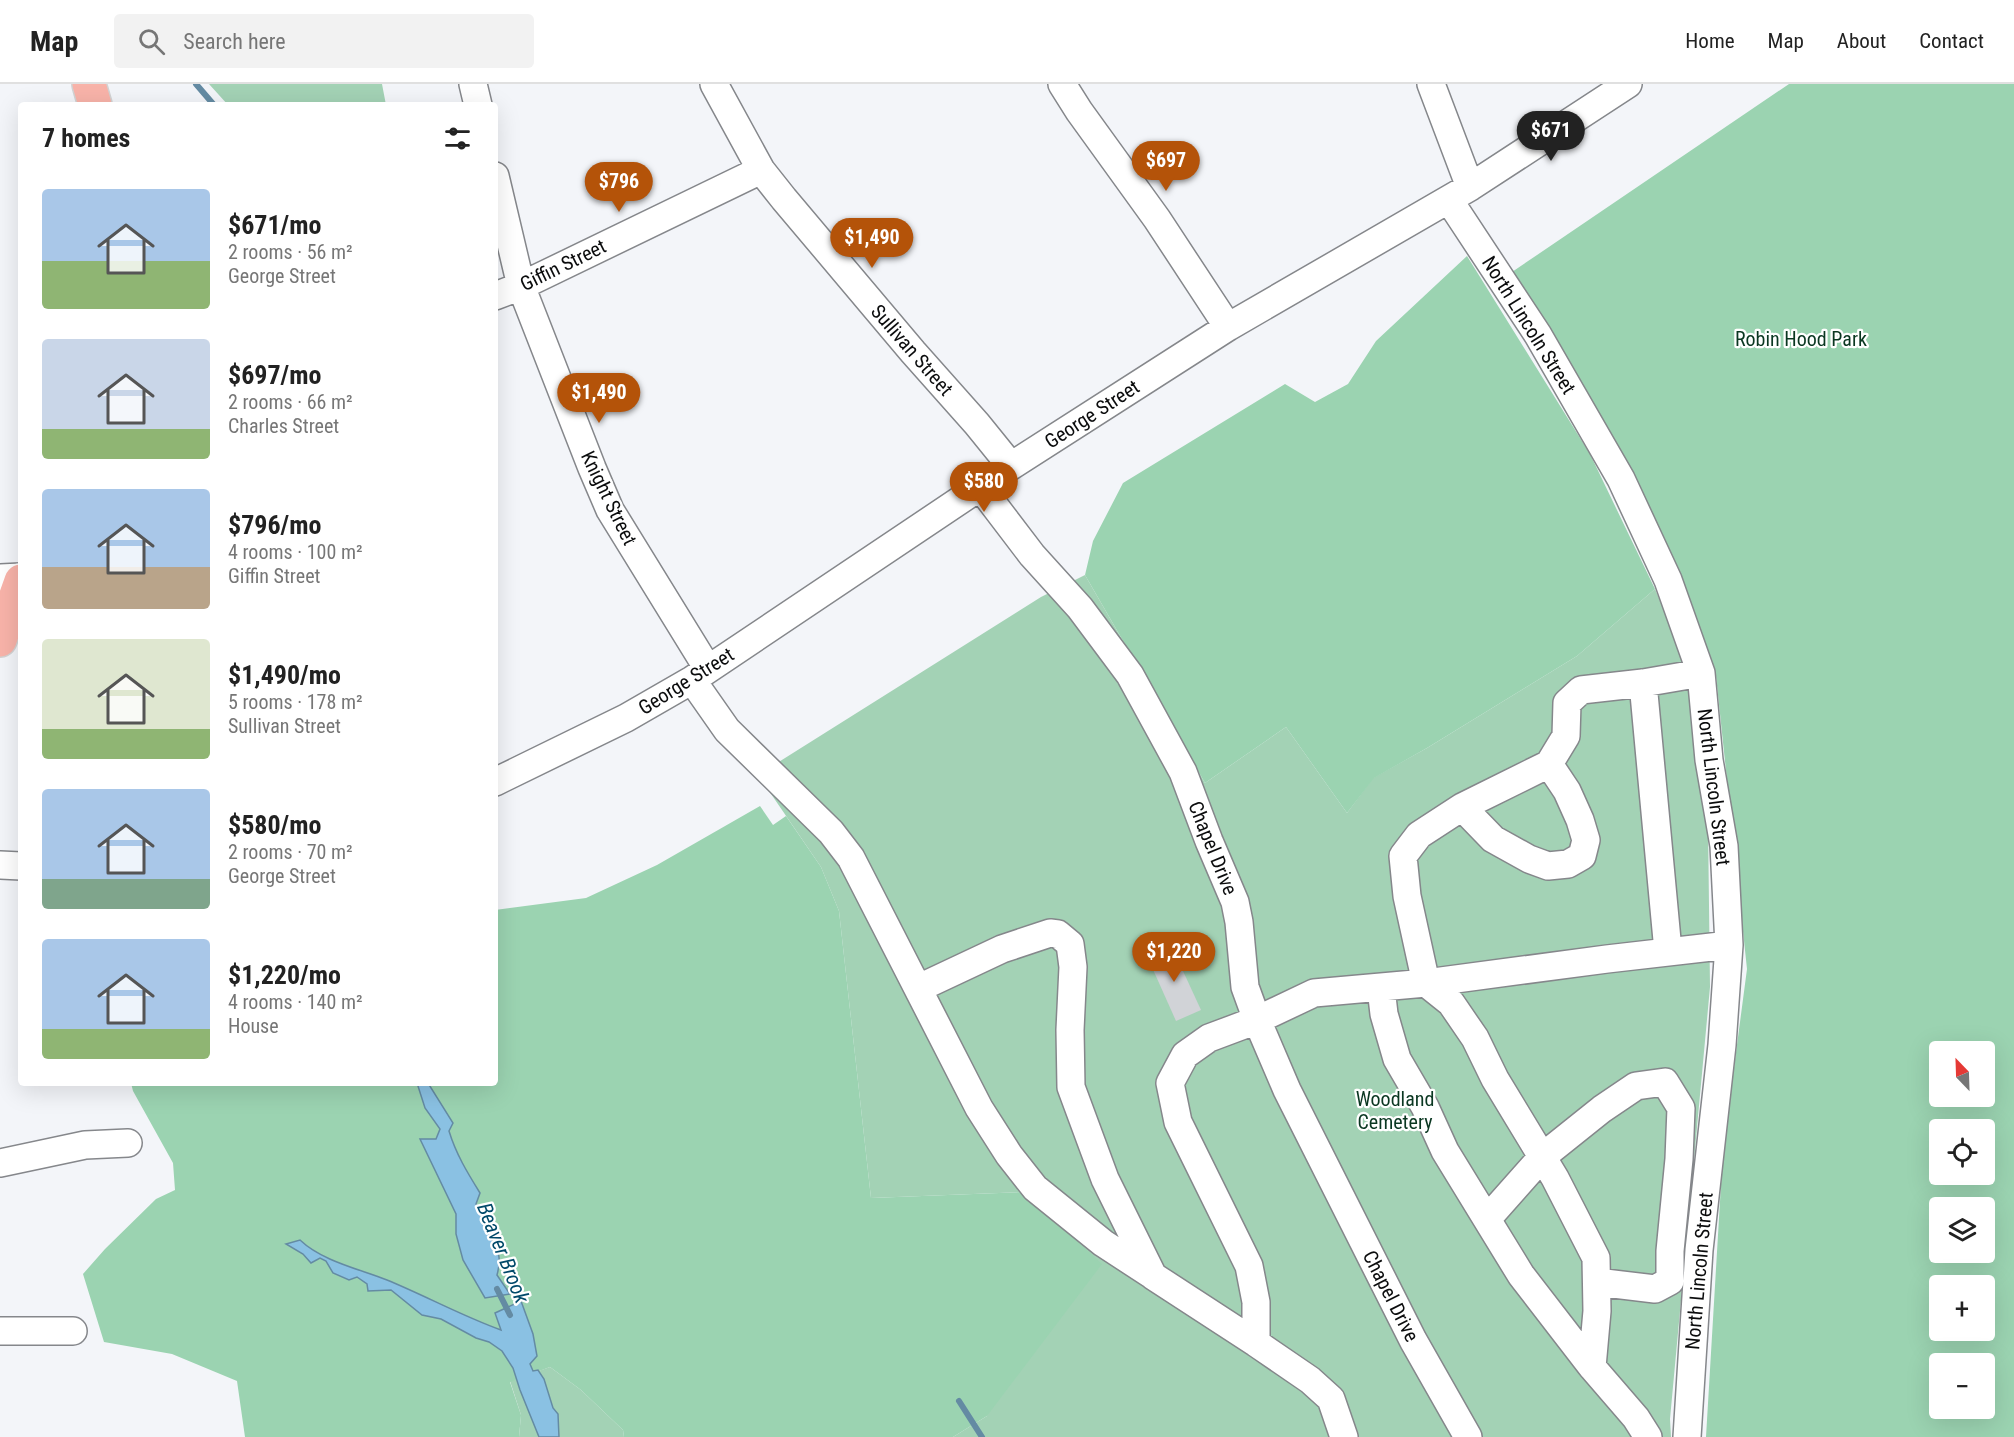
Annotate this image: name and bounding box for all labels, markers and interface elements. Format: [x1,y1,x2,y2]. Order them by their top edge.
search box [114,14,534,68]
text: Map [30,25,78,58]
icon: search [135,25,168,58]
text: Search here [183,29,286,54]
text: Home [1685,29,1735,53]
text: Map [1768,29,1804,53]
text: About [1837,29,1886,53]
text: Contact [1919,29,1984,53]
pin: $671 [1515,111,1587,162]
text: $671 [1531,118,1571,142]
icon: filters [441,122,474,155]
text: 7 homes [42,123,130,153]
pin: $697 [1130,141,1202,192]
text: $697 [1146,148,1186,172]
pin: $796 [583,162,655,213]
text: $796 [599,169,639,193]
text: $671/mo [228,210,321,240]
icon: home [90,213,162,285]
pin: $1,490 [823,218,921,269]
text: $1,490 [844,225,900,249]
street label: Giffin Street [516,234,610,296]
text: 2 rooms · 56 m² [228,240,353,264]
street label: North Lincoln Street [1477,252,1581,398]
text: George Street [228,264,336,288]
street label: Sullivan Street [866,300,958,401]
park label: Robin Hood Park [1735,327,1867,351]
text: $697/mo [228,360,321,390]
icon: home [90,363,162,435]
pin: $1,490 [550,373,648,424]
street label: George Street [1040,375,1144,453]
text: $1,490 [571,380,627,404]
text: 2 rooms · 66 m² [228,390,353,414]
text: Charles Street [228,414,339,438]
street label: Knight Street [576,447,642,549]
pin: $580 [948,462,1020,513]
text: $580 [964,469,1004,493]
text: $796/mo [228,510,321,540]
icon: home [90,513,162,585]
text: 4 rooms · 100 m² [228,540,363,564]
text: Giffin Street [228,564,320,588]
street label: George Street [634,642,738,720]
text: $1,490/mo [228,660,341,690]
icon: home [90,663,162,735]
text: 5 rooms · 178 m² [228,690,363,714]
street label: North Lincoln Street [1692,707,1736,867]
text: Sullivan Street [228,714,341,738]
street label: Chapel Drive [1183,798,1243,898]
text: $580/mo [228,810,321,840]
icon: home [90,813,162,885]
text: 2 rooms · 70 m² [228,840,353,864]
text: George Street [228,864,336,888]
pin: $1,220 [1125,932,1223,983]
text: $1,220 [1146,939,1202,963]
text: $1,220/mo [228,960,341,990]
icon: home [90,963,162,1035]
text: 4 rooms · 140 m² [228,990,363,1014]
text: House [228,1014,279,1038]
north arrow [1929,1041,1995,1107]
map controls [1929,1041,1995,1419]
park label: Woodland Cemetery [1356,1087,1434,1134]
button: locate [1929,1119,1995,1185]
street label: North Lincoln Street [1680,1191,1718,1351]
button: layers [1929,1197,1995,1263]
water label: Beaver Brook [472,1199,534,1307]
street label: Chapel Drive [1358,1246,1424,1346]
button: + [1929,1275,1995,1341]
button: − [1929,1353,1995,1419]

